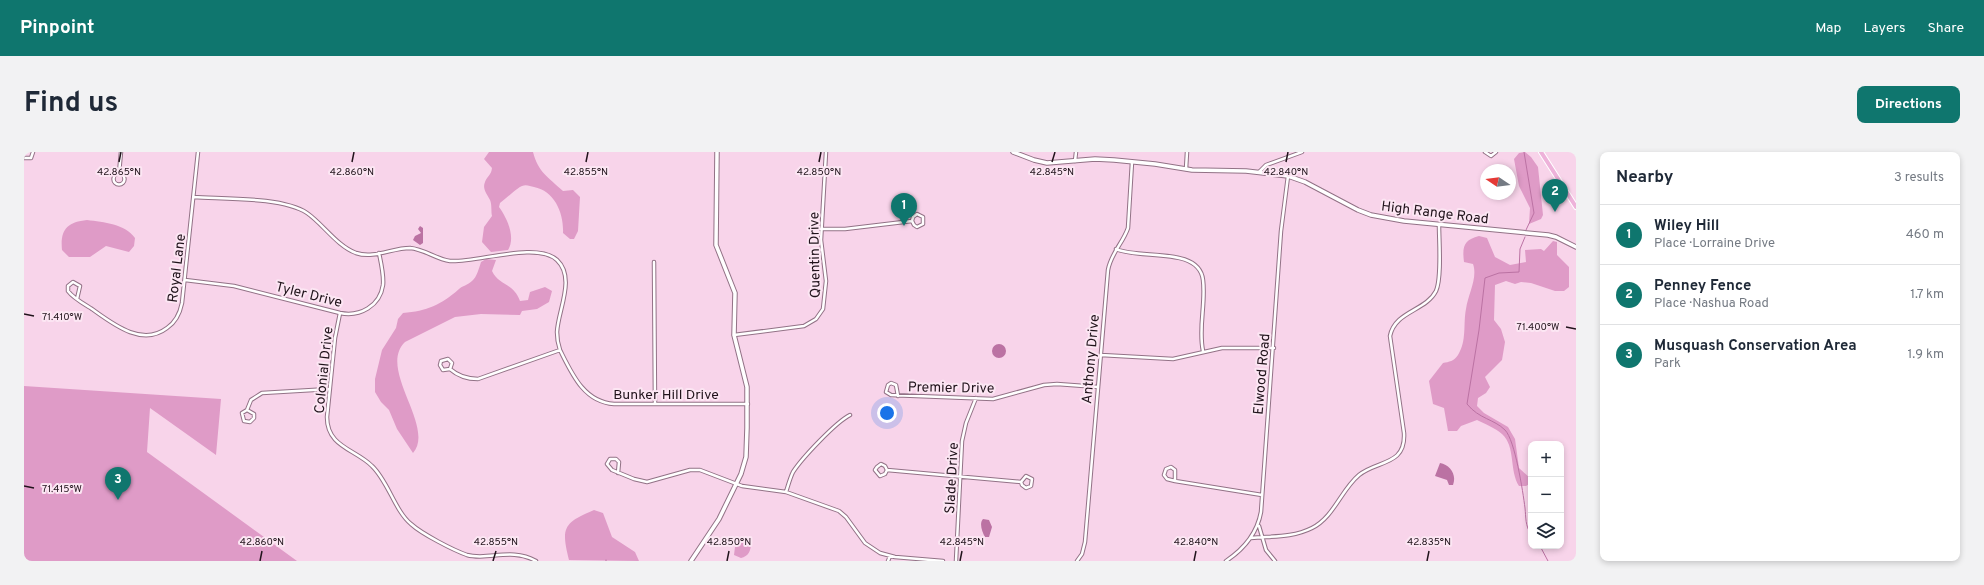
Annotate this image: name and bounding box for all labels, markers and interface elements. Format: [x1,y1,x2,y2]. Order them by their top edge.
text: Pinpoint [20,16,95,40]
text: Map [1815,20,1841,37]
text: Layers [1863,20,1905,37]
text: Share [1927,20,1964,37]
text: Find us [24,86,118,122]
button: Directions [1857,86,1960,123]
north arrow [1480,164,1516,200]
text: 42.865°N [97,166,141,179]
text: 42.860°N [330,166,374,179]
text: 42.855°N [564,166,608,179]
text: 42.850°N [797,166,841,179]
text: 42.845°N [1030,166,1074,179]
text: 42.840°N [1264,166,1308,179]
text: Nearby [1616,167,1673,189]
text: 3 results [1894,170,1944,186]
pin: 2 [1542,179,1568,212]
pin: 1 [891,193,917,226]
street label: High Range Road [1380,198,1490,229]
street label: Quentin Drive [806,212,825,298]
text: Wiley Hill [1654,217,1719,236]
text: 1 [1626,227,1632,243]
text: 460 m [1906,227,1944,243]
street label: Royal Lane [165,233,190,304]
text: Place · Lorraine Drive [1654,236,1775,252]
text: Penney Fence [1654,277,1751,296]
street label: Tyler Drive [273,279,344,312]
text: 2 [1625,287,1633,303]
text: 1.7 km [1910,287,1944,303]
text: Place · Nashua Road [1654,296,1769,312]
text: 71.410°W [42,311,82,324]
street label: Anthony Drive [1079,314,1104,405]
text: 71.400°W [1517,321,1559,334]
street label: Colonial Drive [311,326,338,414]
street label: Elwood Road [1250,333,1275,416]
text: Musquash Conservation Area [1654,337,1857,356]
text: 3 [1625,347,1633,363]
text: 1.9 km [1907,347,1944,363]
text: Park [1654,356,1681,372]
street label: Premier Drive [908,379,994,398]
street label: Bunker Hill Drive [613,387,719,404]
your location [877,403,897,423]
map controls [1528,441,1564,549]
button: + [1528,441,1564,477]
street label: Slade Drive [942,442,963,514]
pin: 3 [105,467,131,500]
button: − [1528,477,1564,513]
text: 71.415°W [42,483,82,496]
button: layers [1528,513,1564,549]
text: 42.860°N [240,536,284,549]
text: 42.855°N [474,536,518,549]
text: 42.850°N [707,536,751,549]
text: 42.845°N [940,536,984,549]
text: 42.840°N [1174,536,1218,549]
text: 42.835°N [1407,536,1451,549]

